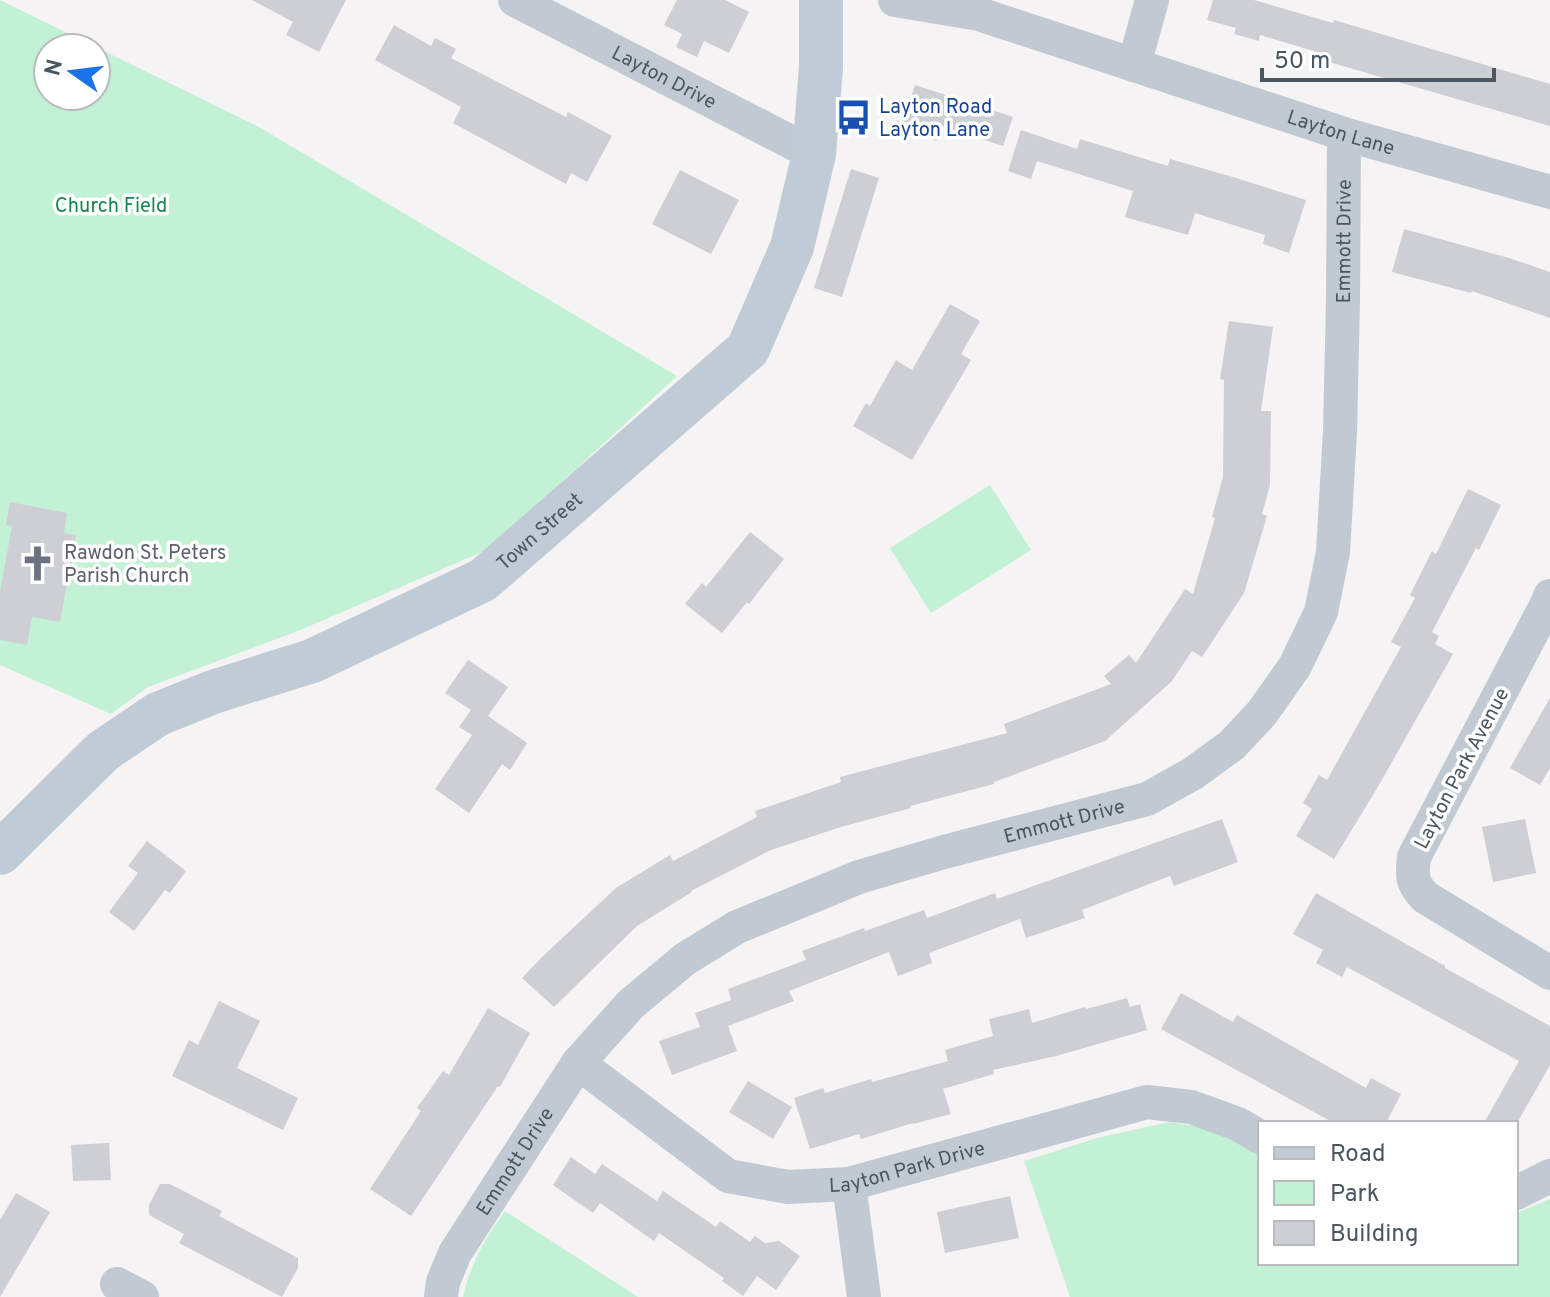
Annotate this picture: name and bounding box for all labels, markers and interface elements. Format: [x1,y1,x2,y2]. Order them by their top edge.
north arrow [32,32,112,112]
scale bar [1262,32,1494,82]
street label: Layton Drive [607,41,720,116]
text: 50 m [1274,47,1330,77]
text: N [40,57,70,79]
place label: Layton Road Layton Lane [879,95,992,144]
bus stop icon: Layton Road Layton Lane [834,99,872,137]
street label: Layton Lane [1283,105,1397,163]
street label: Emmott Drive [1332,179,1359,304]
park label: Church Field [55,194,167,220]
street label: Town Street [492,488,589,577]
place label: Rawdon St. Peters Parish Church [64,541,226,590]
church icon: Rawdon St. Peters Parish Church [19,545,57,583]
street label: Layton Park Avenue [1409,684,1516,854]
street label: Emmott Drive [1001,794,1128,851]
street label: Emmott Drive [471,1103,561,1221]
legend [1258,1121,1518,1265]
street label: Layton Park Drive [828,1136,988,1200]
text: Road [1330,1140,1386,1170]
text: Park [1330,1180,1380,1210]
text: Building [1330,1220,1419,1250]

